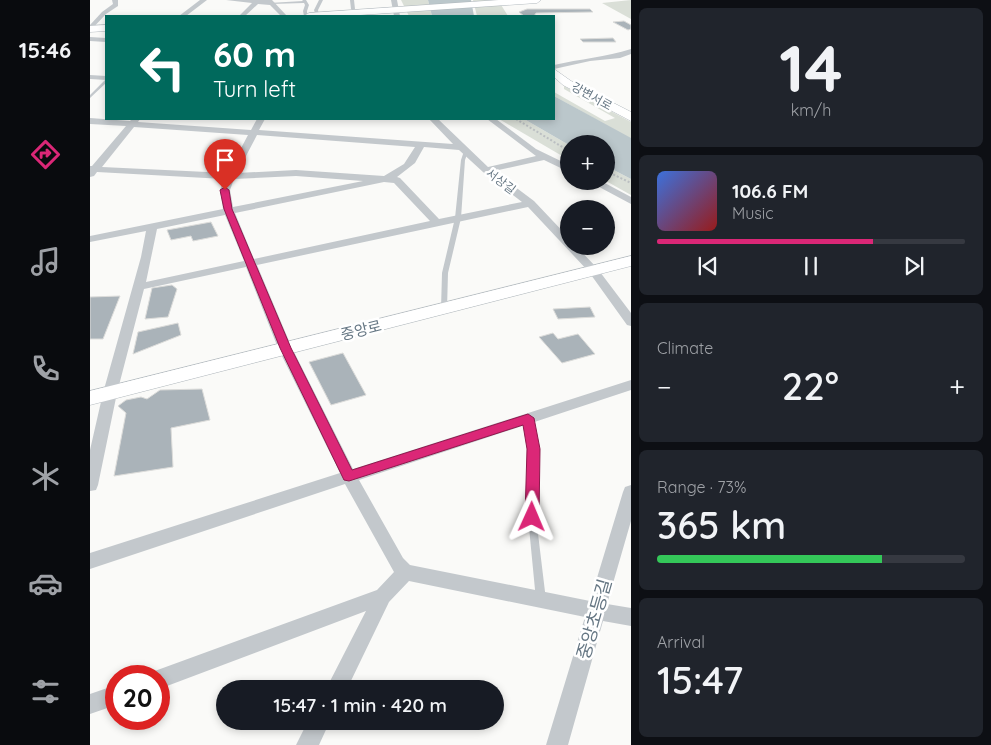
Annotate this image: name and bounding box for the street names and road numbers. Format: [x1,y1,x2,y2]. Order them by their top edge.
street label: 강변서로 [569,79,615,113]
street label: 서상길 [483,165,519,197]
street label: 중앙로 [339,316,383,344]
street label: 중앙초등길 [572,576,616,662]

